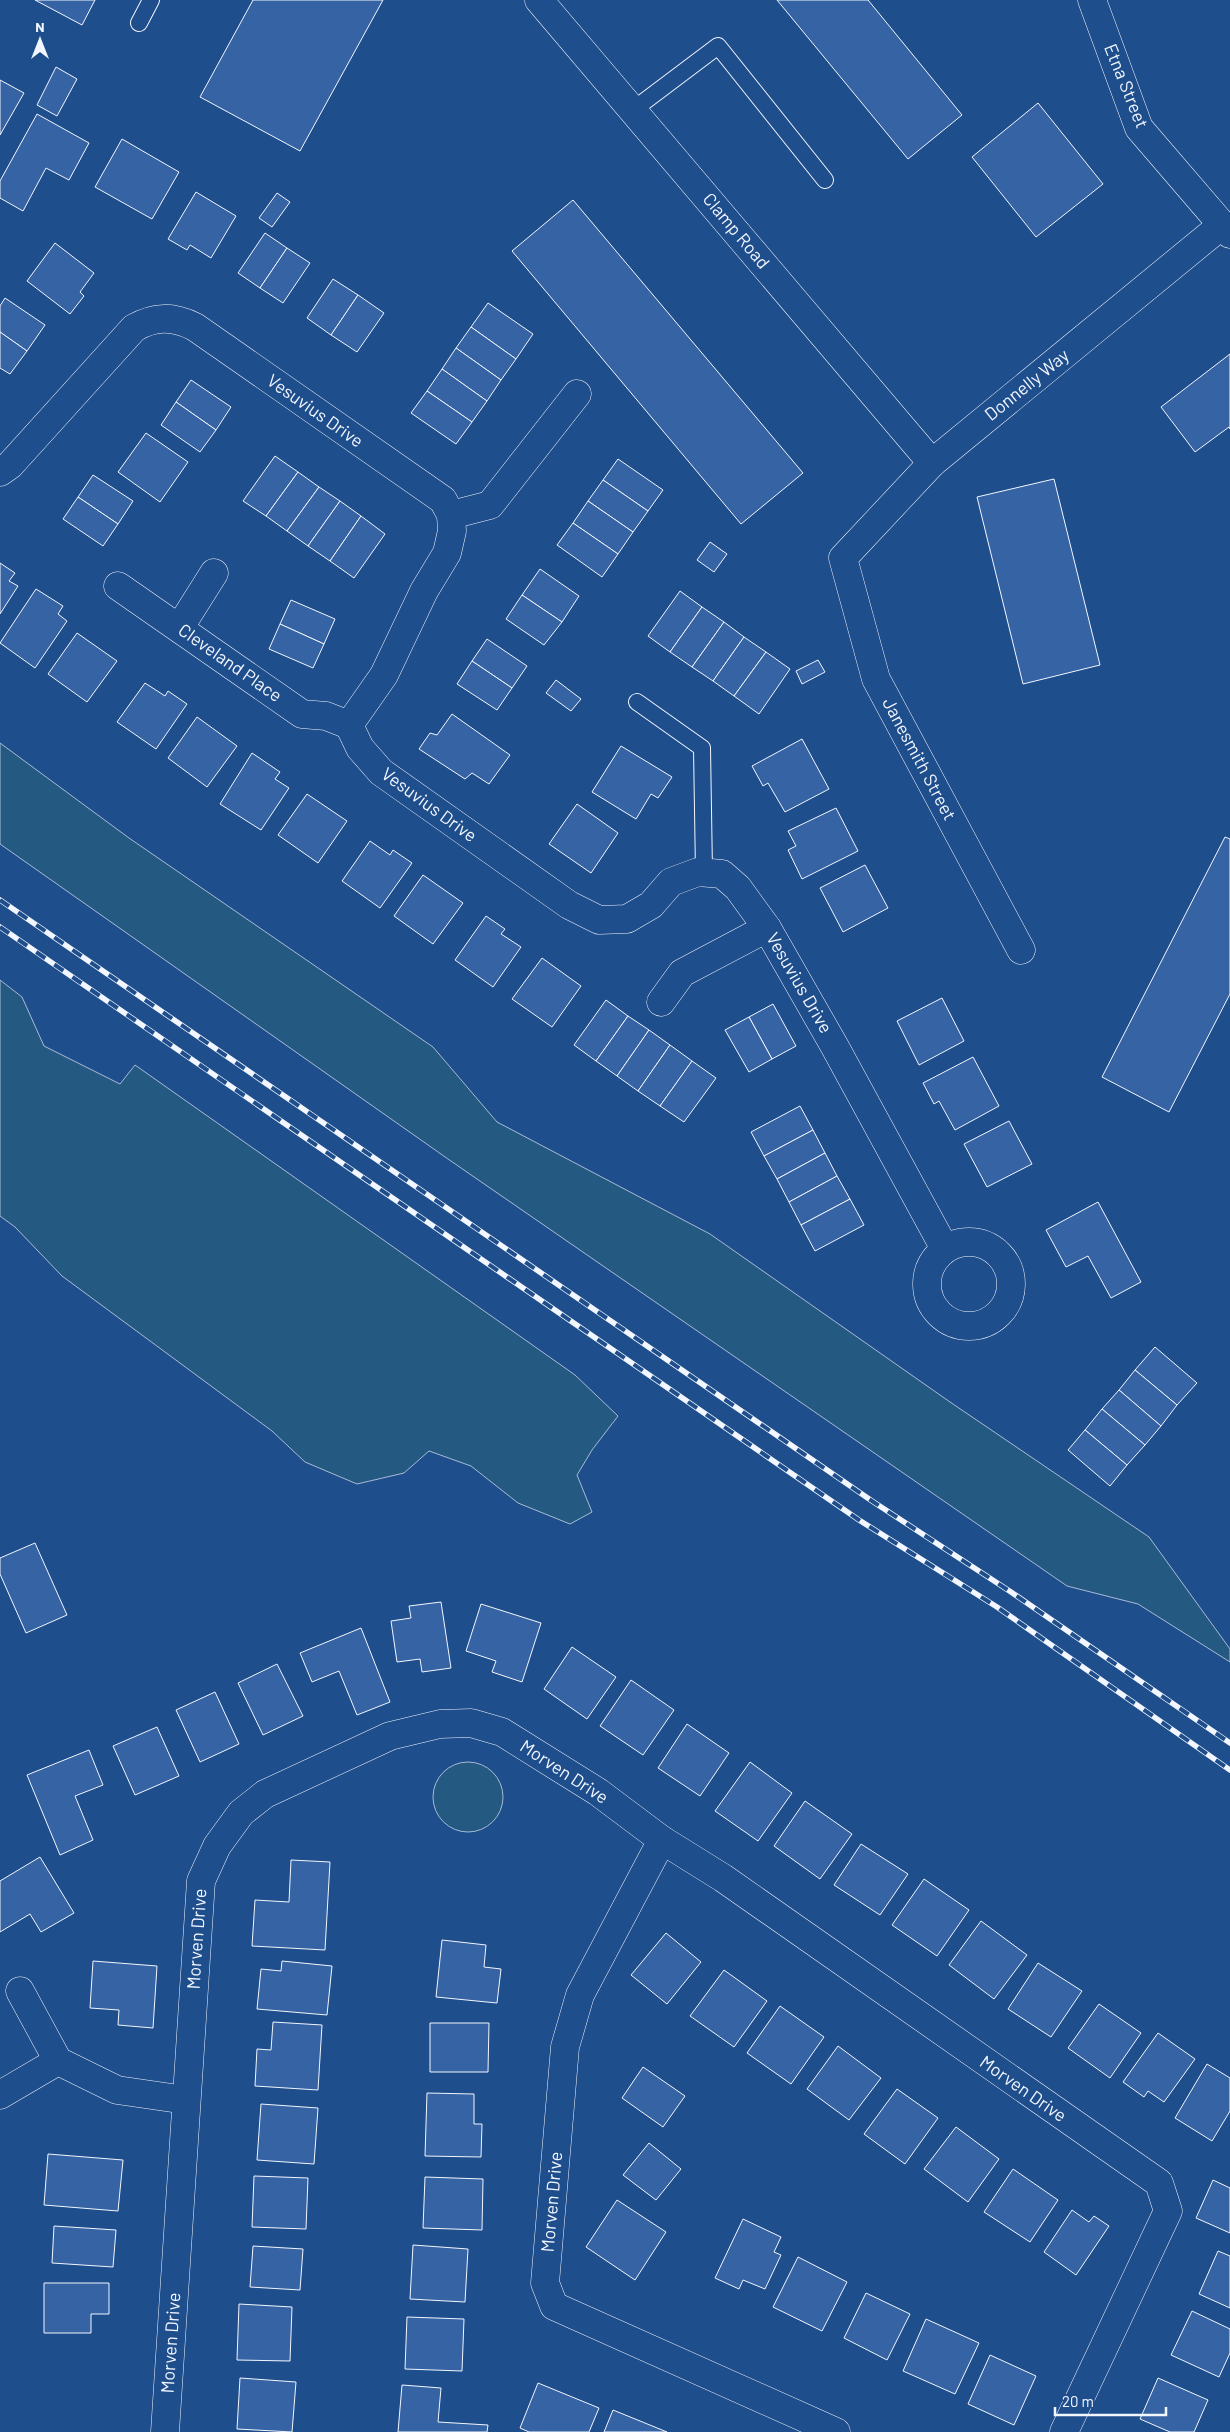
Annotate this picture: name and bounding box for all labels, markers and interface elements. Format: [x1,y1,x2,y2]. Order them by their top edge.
north arrow [15,15,65,65]
text: N [35,18,45,35]
street label: Etna Street [1100,40,1154,131]
street label: Clamp Road [699,188,775,273]
street label: Donnelly Way [980,343,1073,425]
street label: Vesuvius Drive [263,369,368,451]
street label: Cleveland Place [175,618,287,706]
street label: Janesmith Street [878,693,961,824]
street label: Vesuvius Drive [378,762,482,846]
street label: Vesuvius Drive [762,928,838,1037]
street label: Morven Drive [516,1734,613,1808]
street label: Morven Drive [182,1888,210,1990]
street label: Morven Drive [976,2050,1071,2126]
street label: Morven Drive [536,2151,566,2253]
street label: Morven Drive [156,2292,184,2394]
scale bar [1055,2384,1166,2416]
text: 20 m [1062,2392,1094,2410]

